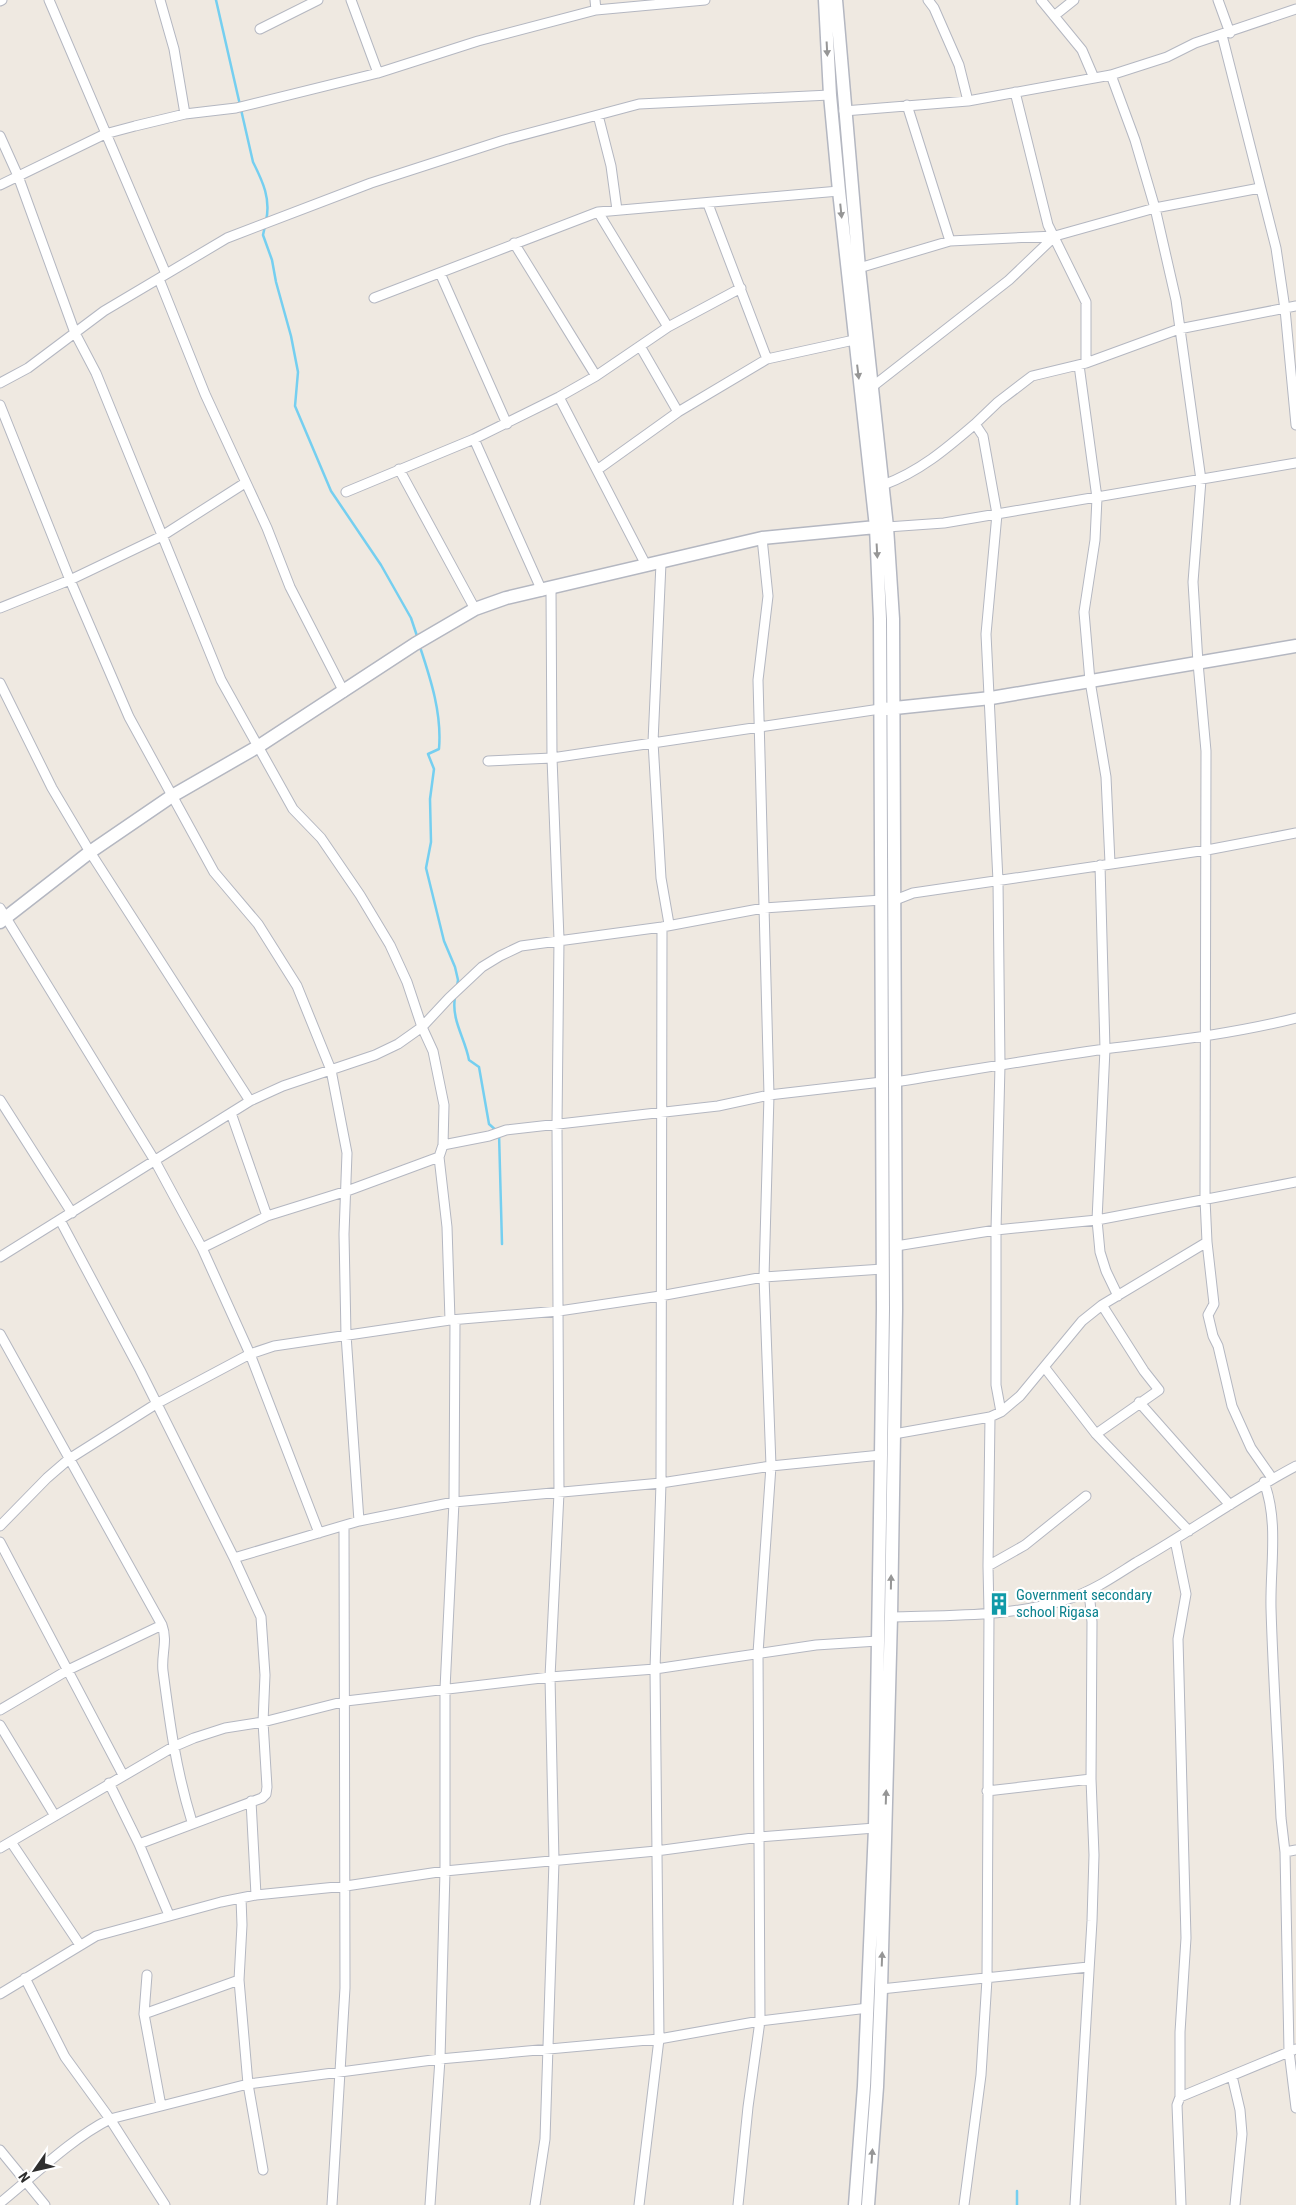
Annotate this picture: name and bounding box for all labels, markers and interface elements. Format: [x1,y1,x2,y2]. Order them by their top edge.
one-way arrow [824,41,832,57]
one-way arrow [837,203,845,219]
one-way arrow [854,365,862,381]
one-way arrow [874,543,882,559]
one-way arrow [888,1574,896,1590]
place label: Government secondary school Rigasa [1016,1586,1152,1621]
building icon: Government secondary school Rigasa [986,1591,1012,1617]
one-way arrow [882,1789,890,1805]
one-way arrow [878,1951,886,1967]
north arrow [10,2145,60,2195]
one-way arrow [868,2148,876,2164]
text: N [15,2169,33,2185]

